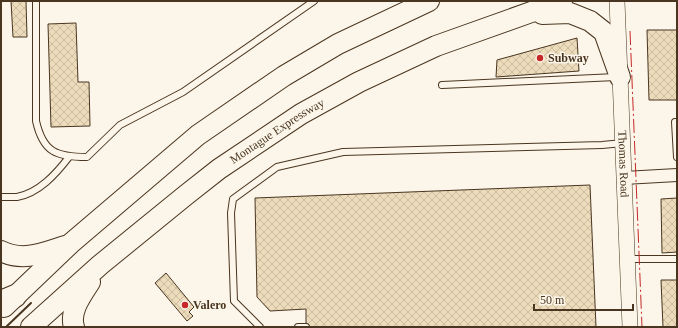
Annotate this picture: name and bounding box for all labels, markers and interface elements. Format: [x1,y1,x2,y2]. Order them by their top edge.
place label: Subway [548,51,589,65]
marker: Subway [535,53,545,63]
street label: Montague Expressway [227,96,327,167]
street label: Thomas Road [615,130,632,198]
scale bar [534,286,633,312]
text: 50 m [540,293,565,307]
place label: Valero [193,298,226,312]
marker: Valero [180,300,190,310]

